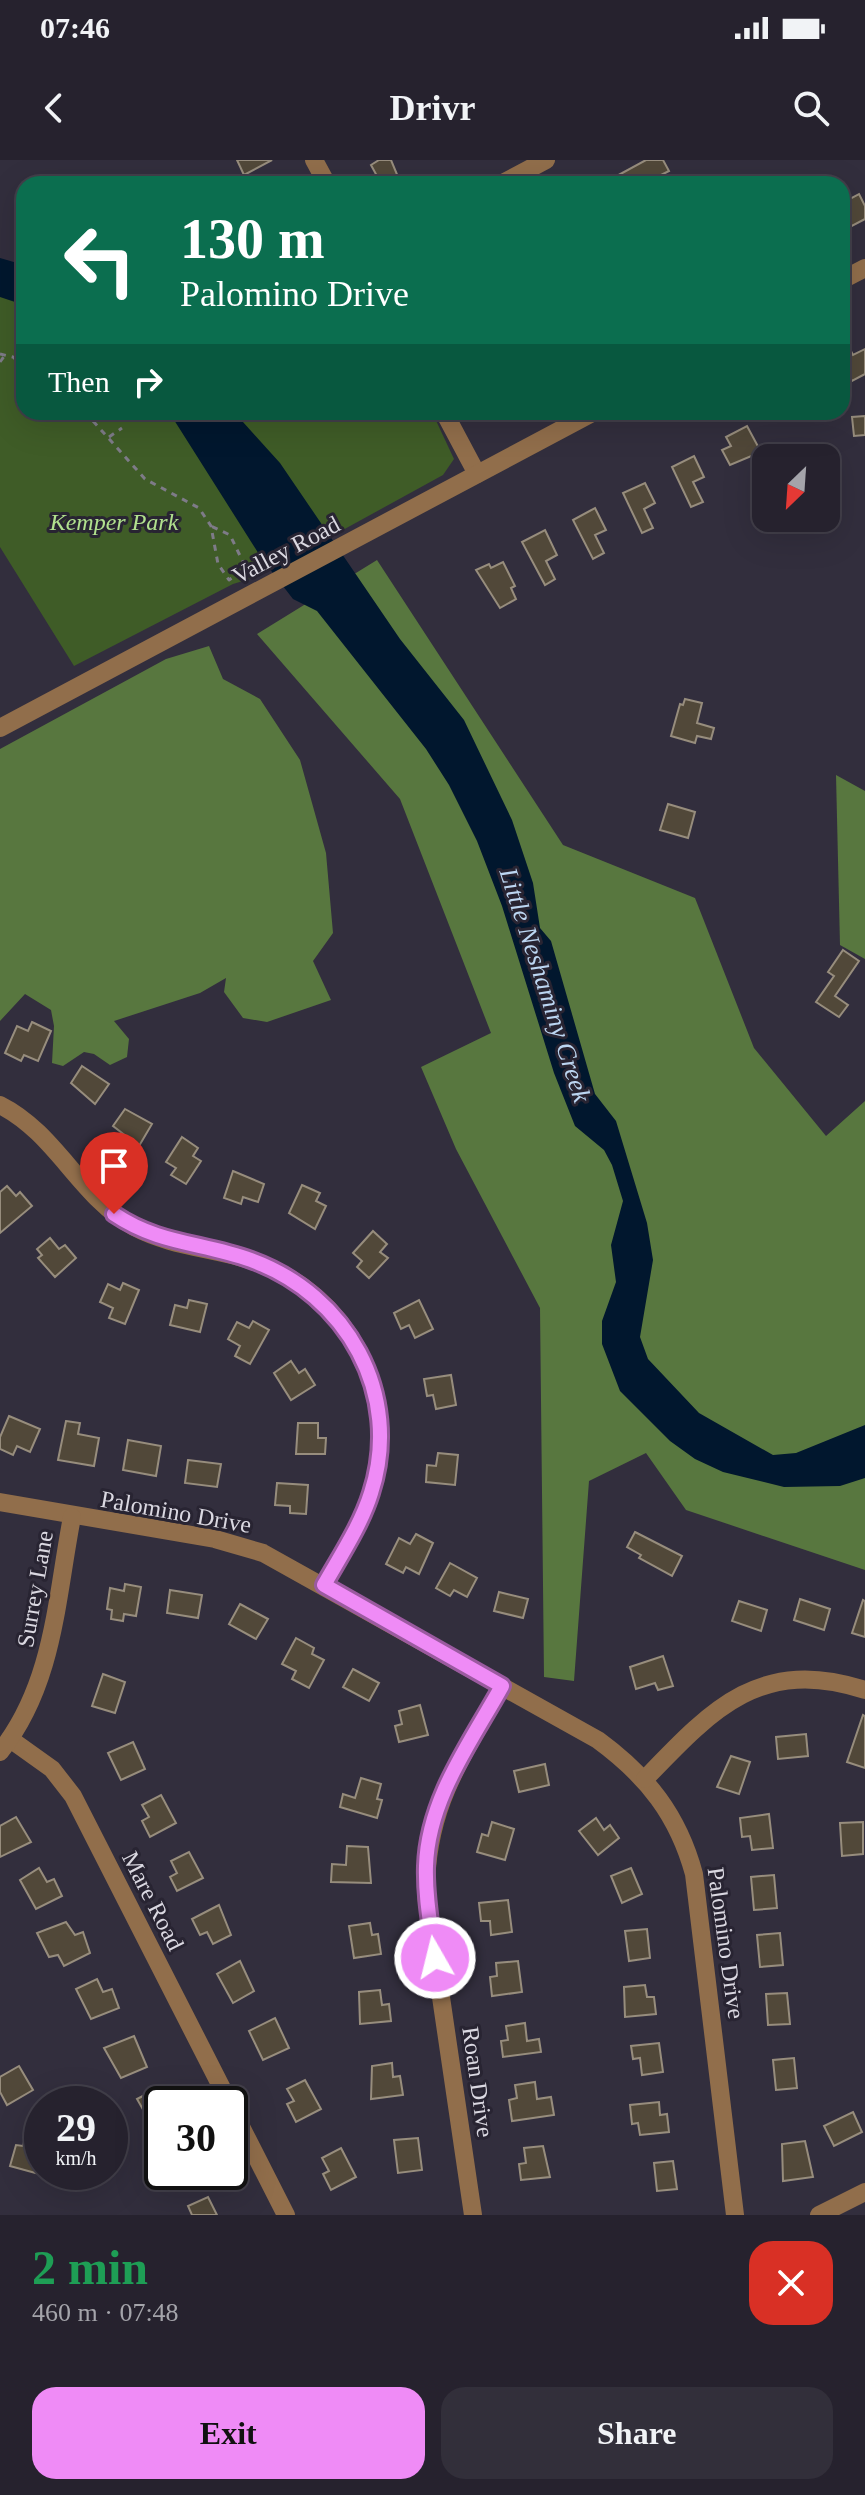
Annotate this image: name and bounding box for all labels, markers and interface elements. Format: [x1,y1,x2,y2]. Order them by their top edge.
text: 07:46 [40,11,110,44]
icon: back [32,86,76,130]
icon: search [789,86,833,130]
text: Drivr [390,88,475,128]
icon: left [48,208,152,312]
text: 130 m [180,208,325,270]
text: Palomino Drive [180,274,409,314]
icon: right [126,360,170,404]
text: Then [48,365,110,398]
north arrow [752,444,840,532]
map controls [752,444,840,532]
park label: Kemper Park [49,509,179,535]
street label: Valley Road [228,511,344,589]
water label: Little Neshaminy Creek [493,863,597,1106]
pin [80,1132,148,1214]
icon: arrive [92,1144,136,1188]
street label: Palomino Drive [99,1486,253,1538]
street label: Surrey Lane [12,1529,58,1649]
street label: Mare Road [117,1847,189,1955]
street label: Palomino Drive [703,1866,749,2020]
position arrow [393,1916,477,2000]
street label: Roan Drive [457,2025,499,2139]
speed limit sign: 30 [144,2086,248,2190]
text: 29 [56,2105,96,2150]
text: km/h [55,2147,97,2169]
text: 2 min [32,2241,148,2294]
button: close [749,2241,833,2325]
text: 460 m · 07:48 [32,2298,179,2327]
button: Exit [32,2387,425,2479]
button: Share [441,2387,833,2479]

